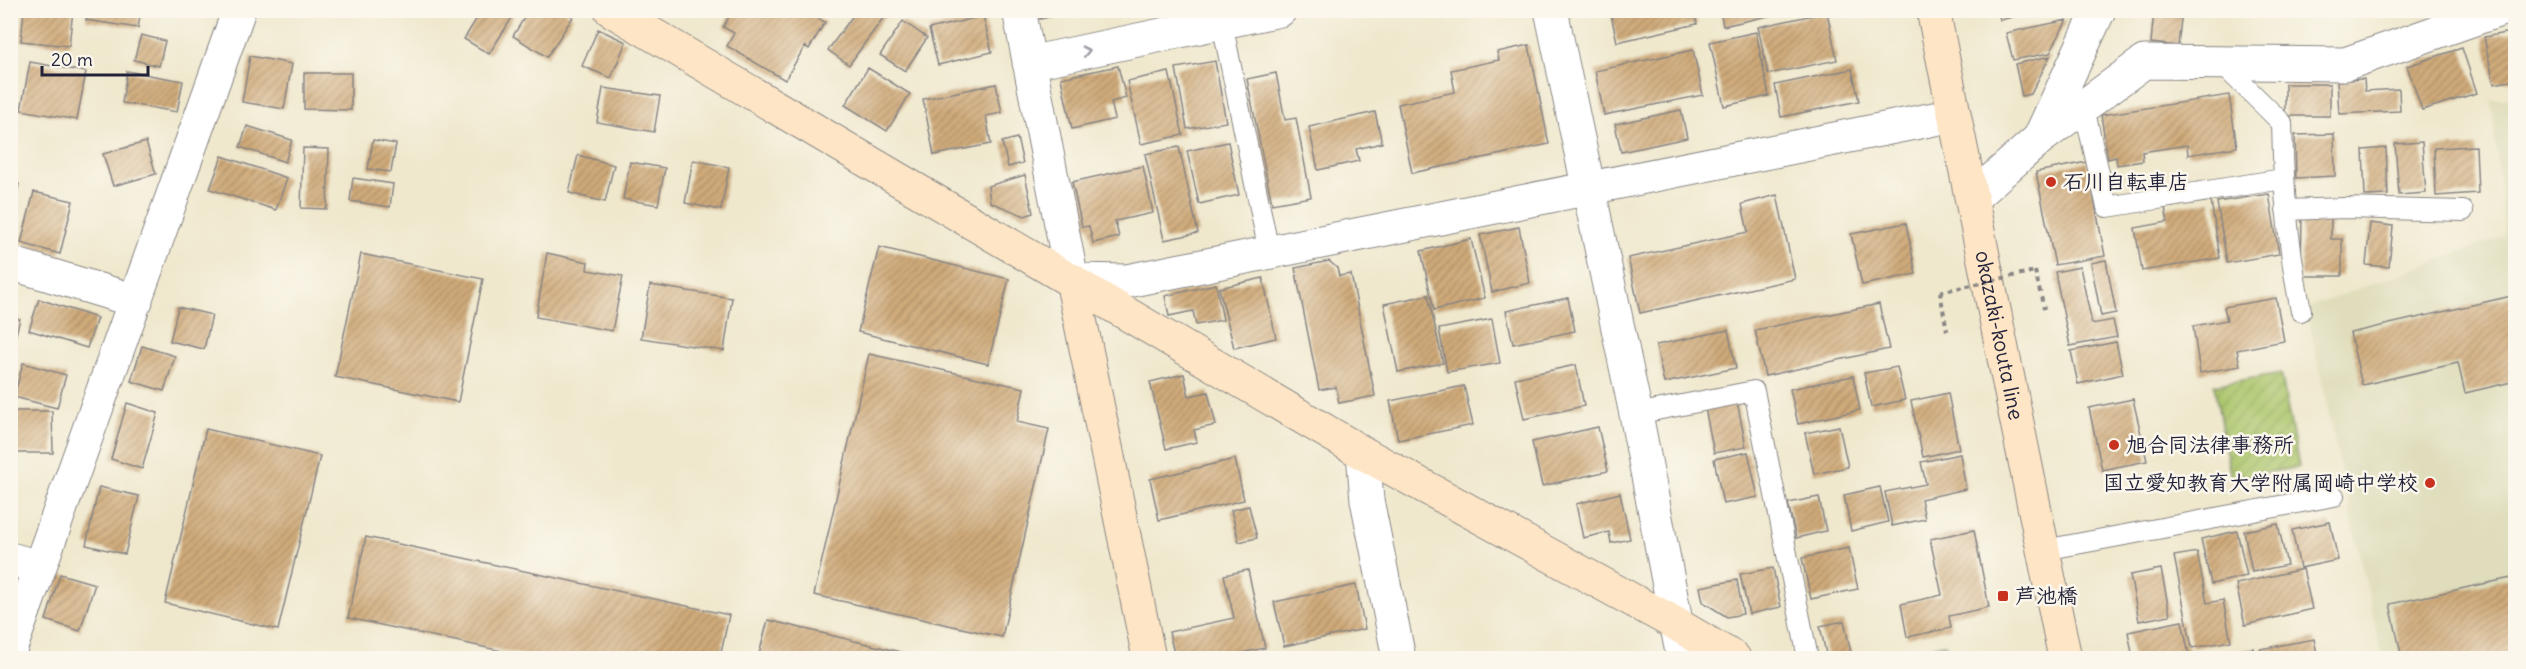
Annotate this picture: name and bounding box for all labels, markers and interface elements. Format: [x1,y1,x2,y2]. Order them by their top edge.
scale bar [42,39,148,77]
one-way arrow [1081,45,1091,58]
text: 20 m [51,48,93,71]
place label: 石川自転車店 [2063,168,2189,195]
marker: 石川自転車店 [2044,175,2058,189]
street label: okazaki-kouta line [1969,248,2030,422]
place label: 旭合同法律事務所 [2126,431,2294,458]
marker: 旭合同法律事務所 [2107,438,2121,452]
place label: 国立愛知教育大学附属岡崎中学校 [2103,469,2418,496]
marker: 国立愛知教育大学附属岡崎中学校 [2423,476,2437,490]
place label: 芦池橋 [2015,582,2078,609]
marker: 芦池橋 [1996,589,2010,603]

